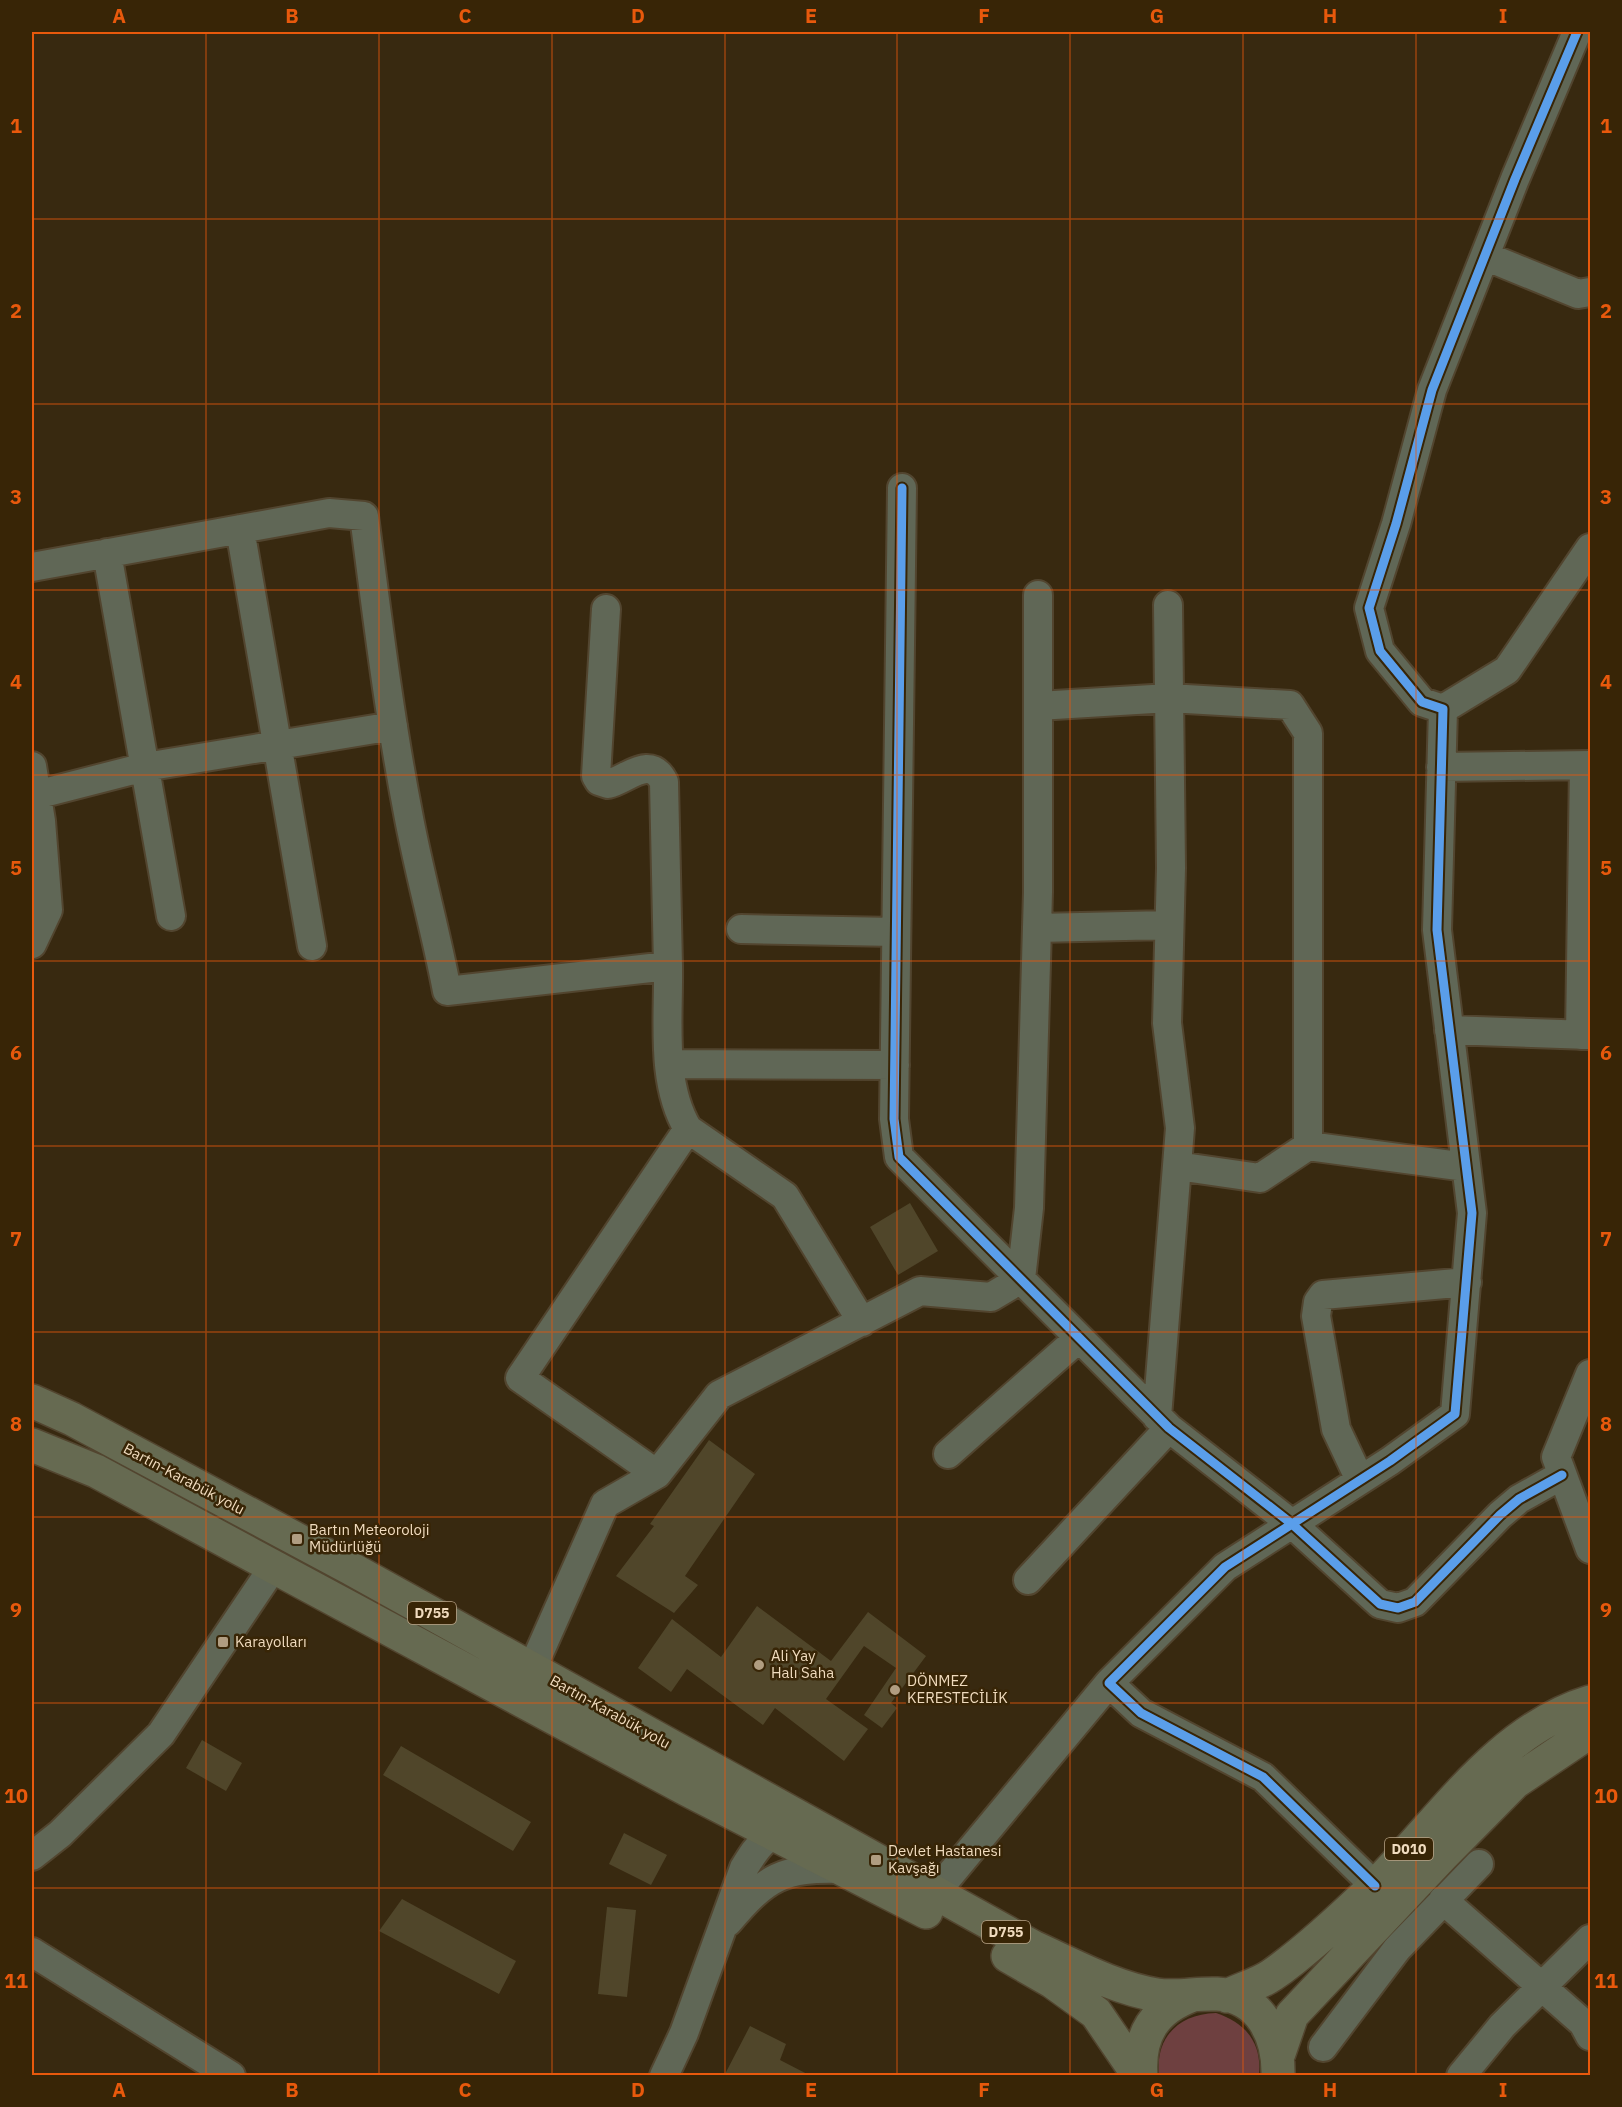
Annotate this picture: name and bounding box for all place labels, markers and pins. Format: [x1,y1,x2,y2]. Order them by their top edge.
place label: Bartın Meteoroloji Müdürlüğü [309,1520,430,1556]
marker: Bartın Meteoroloji Müdürlüğü [290,1532,304,1546]
place label: Karayolları [235,1632,307,1651]
marker: Karayolları [216,1635,230,1649]
place label: Ali Yay Halı Saha [771,1646,834,1682]
marker: Ali Yay Halı Saha [752,1658,766,1672]
place label: DÖNMEZ KERESTECİLİK [907,1671,1008,1707]
marker: DÖNMEZ KERESTECİLİK [888,1683,902,1697]
place label: Devlet Hastanesi Kavşağı [888,1841,1002,1877]
marker: Devlet Hastanesi Kavşağı [869,1853,883,1867]

